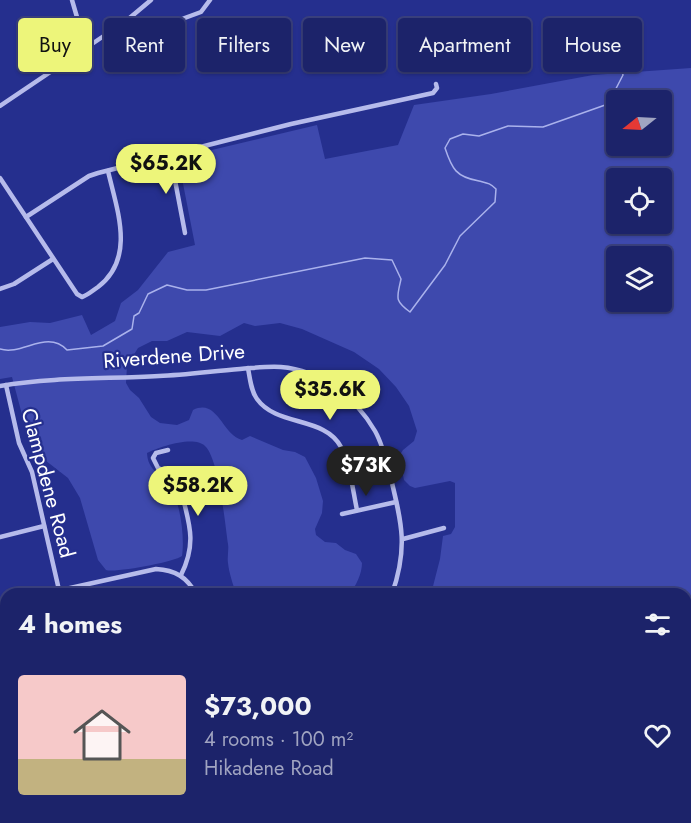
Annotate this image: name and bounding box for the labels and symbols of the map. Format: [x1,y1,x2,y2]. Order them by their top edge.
north arrow [606,90,672,156]
pin: $65.2K [117,144,215,195]
street label: Riverdene Drive [102,336,246,376]
pin: $35.6K [281,370,379,421]
street label: Clampdene Road [14,405,82,561]
pin: $73K [330,446,402,497]
pin: $58.2K [149,466,247,517]

